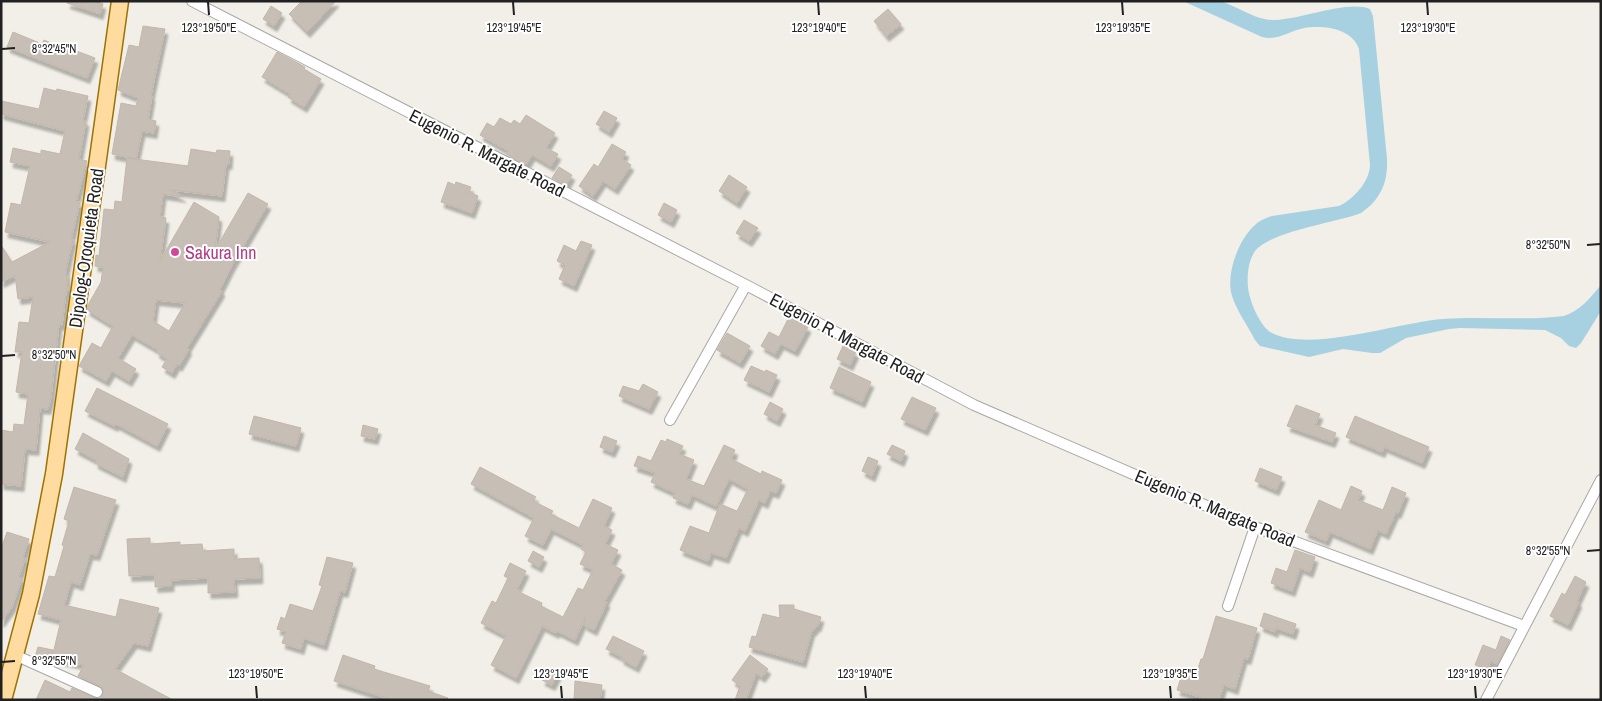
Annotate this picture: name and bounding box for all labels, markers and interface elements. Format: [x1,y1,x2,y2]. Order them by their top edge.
text: 123°19'50"E [181,20,237,36]
text: 123°19'45"E [486,20,542,36]
text: 123°19'40"E [791,20,847,36]
text: 123°19'35"E [1095,20,1151,36]
text: 123°19'30"E [1400,20,1456,36]
text: 8°32'45"N [32,41,76,57]
street label: Eugenio R. Margate Road [405,103,569,203]
street label: Dipolog-Oroquieta Road [62,167,110,329]
text: 8°32'50"N [1526,237,1570,253]
place label: Sakura Inn [185,240,256,265]
marker: Sakura Inn [169,246,181,258]
street label: Eugenio R. Margate Road [765,287,929,389]
text: 8°32'50"N [32,347,76,363]
street label: Eugenio R. Margate Road [1131,463,1299,553]
text: 8°32'55"N [1526,543,1570,559]
text: 8°32'55"N [32,653,76,669]
text: 123°19'50"E [228,666,284,682]
text: 123°19'45"E [533,666,589,682]
text: 123°19'40"E [837,666,893,682]
text: 123°19'35"E [1142,666,1198,682]
text: 123°19'30"E [1447,666,1503,682]

